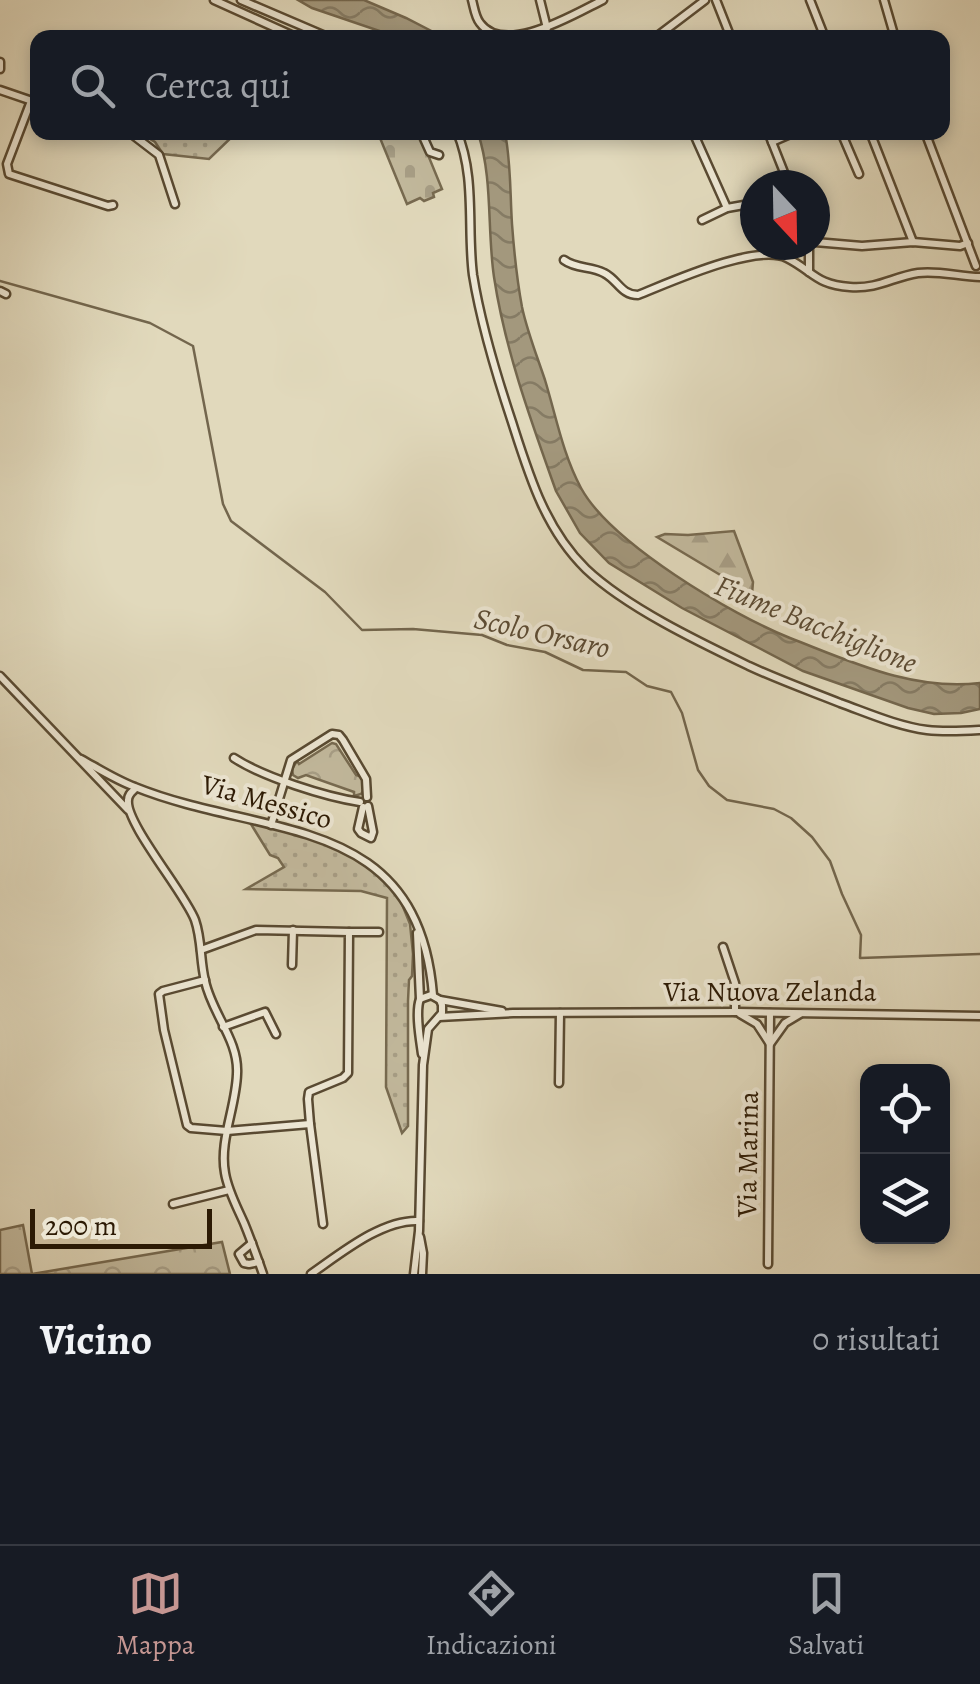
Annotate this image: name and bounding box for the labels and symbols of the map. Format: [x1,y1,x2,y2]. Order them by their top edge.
north arrow [740,170,830,260]
water label: Fiume Bacchiglione [709,565,923,683]
water label: Scolo Orsaro [470,598,614,668]
street label: Via Messico [196,765,336,839]
street label: Via Nuova Zelanda [662,973,877,1011]
street label: Via Marina [728,1091,768,1218]
scale bar [30,1204,212,1248]

